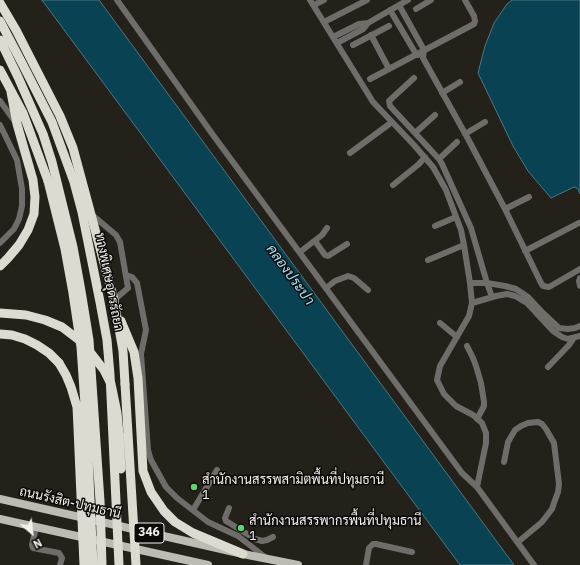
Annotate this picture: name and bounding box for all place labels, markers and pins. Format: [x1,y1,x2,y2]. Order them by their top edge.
place label: สำนักงานสรรพสามิตพื้นที่ปทุมธานี 1 [202,472,384,503]
marker: สำนักงานสรรพสามิตพื้นที่ปทุมธานี 1 [189,482,199,492]
place label: สำนักงานสรรพากรพื้นที่ปทุมธานี 1 [249,513,422,544]
marker: สำนักงานสรรพากรพื้นที่ปทุมธานี 1 [236,523,246,533]

